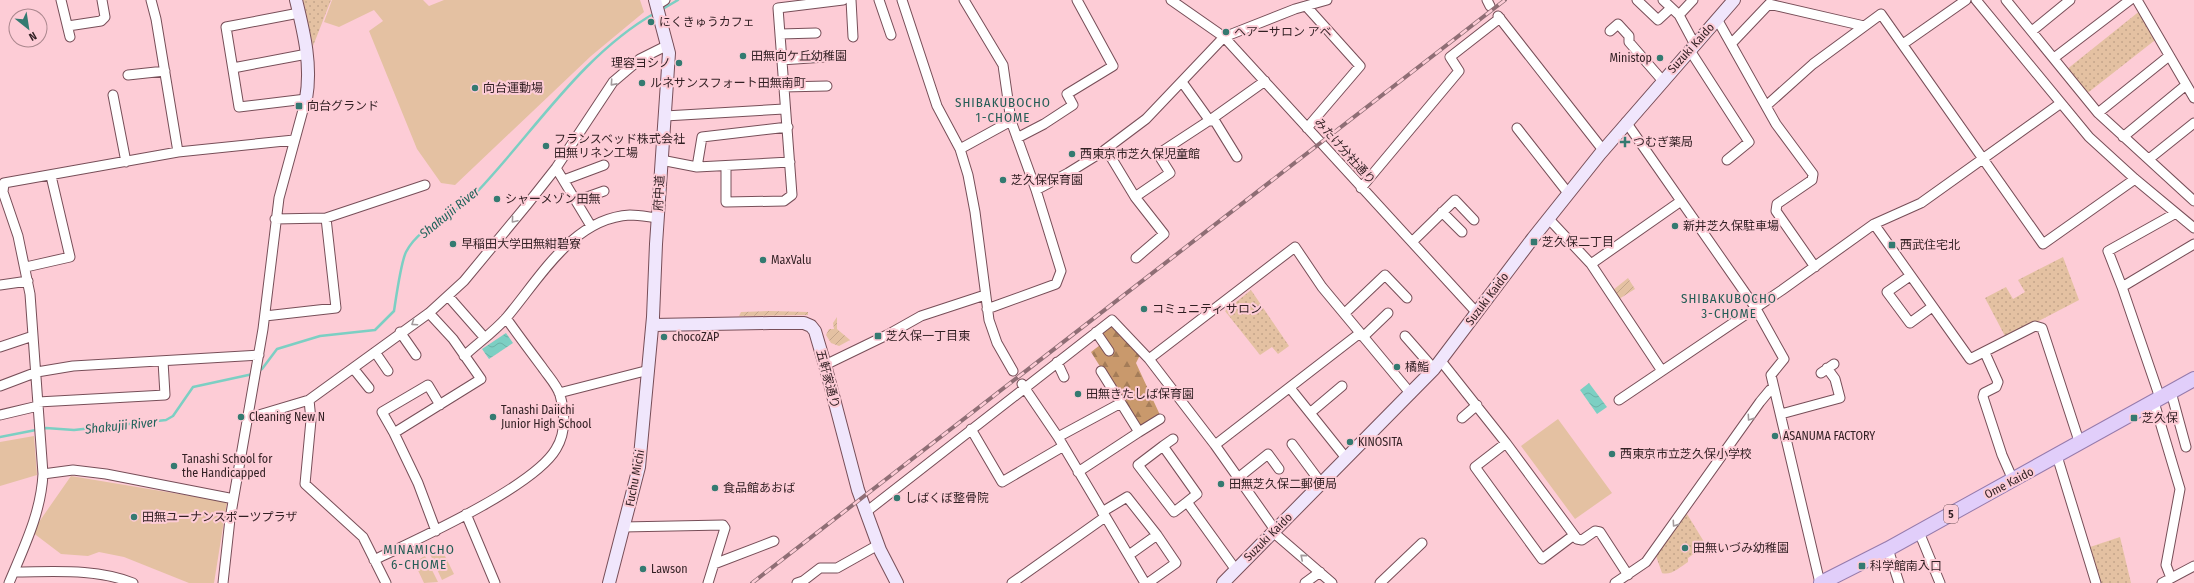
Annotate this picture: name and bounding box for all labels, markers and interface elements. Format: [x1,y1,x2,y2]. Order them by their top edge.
north arrow [8,8,48,48]
place label: にくきゅうカフェ [659,15,755,29]
marker: にくきゅうカフェ [646,17,656,27]
street label: Suzuki Kaido [1665,20,1717,76]
place label: ヘアーサロン アベ [1234,25,1332,39]
marker: ヘアーサロン アベ [1221,27,1231,37]
text: N [27,29,39,44]
place label: 田無向ケ丘幼稚園 [751,49,847,63]
marker: 田無向ケ丘幼稚園 [738,51,748,61]
place label: Ministop [1610,51,1652,65]
marker: Ministop [1655,53,1665,63]
place label: 理容ヨシノ [611,56,671,70]
marker: 理容ヨシノ [674,58,684,68]
place label: ルネサンスフォート田無南町 [650,76,806,90]
one-way arrow [611,78,618,86]
marker: ルネサンスフォート田無南町 [637,78,647,88]
place label: 向台運動場 [483,81,543,95]
marker: 向台運動場 [470,83,480,93]
district label: SHIBAKUBOCHO 1-CHOME [955,95,1051,125]
place label: 向台グランド [307,99,379,113]
marker: 向台グランド [294,101,304,111]
street label: みたけ分社通り [1312,115,1378,187]
place label: フランスベッド株式会社 田無リネン工場 [554,132,685,160]
place label: つむぎ薬局 [1633,135,1693,149]
marker: つむぎ薬局 [1620,137,1630,147]
marker: フランスベッド株式会社 田無リネン工場 [541,141,551,151]
place label: 西東京市芝久保児童館 [1080,147,1200,161]
marker: 西東京市芝久保児童館 [1067,149,1077,159]
place label: 芝久保保育園 [1011,173,1083,187]
street label: 府中道 [651,175,667,211]
marker: 芝久保保育園 [998,175,1008,185]
water label: Shakujii River [416,183,483,242]
place label: シャーメゾン田無 [505,192,601,206]
marker: シャーメゾン田無 [492,194,502,204]
one-way arrow [512,216,519,223]
place label: 新井芝久保駐車場 [1683,219,1779,233]
marker: 新井芝久保駐車場 [1670,221,1680,231]
place label: 芝久保二丁目 [1542,235,1614,249]
place label: 早稲田大学田無紺碧寮 [461,237,581,251]
marker: 芝久保二丁目 [1529,237,1539,247]
place label: 西武住宅北 [1900,238,1960,252]
marker: 早稲田大学田無紺碧寮 [448,239,458,249]
marker: 西武住宅北 [1887,240,1897,250]
place label: MaxValu [771,253,812,267]
marker: MaxValu [758,255,768,265]
street label: Suzuki Kaido [1463,270,1511,328]
district label: SHIBAKUBOCHO 3-CHOME [1681,291,1777,321]
place label: コミュニティ サロン [1152,302,1262,316]
marker: コミュニティ サロン [1139,304,1149,314]
one-way arrow [411,318,418,326]
place label: 芝久保一丁目東 [886,329,970,343]
place label: chocoZAP [672,330,719,344]
marker: 芝久保一丁目東 [873,331,883,341]
marker: chocoZAP [659,332,669,342]
street label: 五軒家通り [813,348,843,410]
place label: 橘鮨 [1405,360,1429,374]
marker: 橘鮨 [1392,362,1402,372]
place label: 田無きたしば保育園 [1086,387,1194,401]
marker: 田無きたしば保育園 [1073,389,1083,399]
place label: Tanashi Daiichi Junior High School [501,403,592,431]
place label: Cleaning New N [249,410,325,424]
place label: 芝久保 [2142,411,2178,425]
marker: Cleaning New N [236,412,246,422]
marker: Tanashi Daiichi Junior High School [488,412,498,422]
one-way arrow [1748,413,1755,420]
marker: 芝久保 [2129,413,2139,423]
water label: Shakujii River [83,414,158,437]
place label: ASANUMA FACTORY [1783,429,1875,443]
marker: ASANUMA FACTORY [1770,431,1780,441]
place label: KINOSITA [1358,435,1403,449]
marker: KINOSITA [1345,437,1355,447]
place label: 西東京市立芝久保小学校 [1620,447,1752,461]
street label: Fuchu Michi [623,448,647,508]
marker: 西東京市立芝久保小学校 [1607,449,1617,459]
place label: Tanashi School for the Handicapped [182,452,273,480]
marker: Tanashi School for the Handicapped [169,461,179,471]
street label: Ome Kaido [1982,464,2036,502]
place label: 田無芝久保二郵便局 [1229,477,1337,491]
marker: 田無芝久保二郵便局 [1216,479,1226,489]
place label: 食品館あおば [723,481,795,495]
marker: 食品館あおば [710,483,720,493]
place label: しばくぼ整骨院 [905,491,989,505]
marker: しばくぼ整骨院 [892,493,902,503]
road number: 5 [1944,505,1958,523]
place label: 田無ユーナンスポーツプラザ [142,510,298,524]
street label: Suzuki Kaido [1241,510,1295,564]
marker: 田無ユーナンスポーツプラザ [129,512,139,522]
one-way arrow [1672,520,1680,527]
place label: 田無いづみ幼稚園 [1693,541,1789,555]
district label: MINAMICHO 6-CHOME [383,542,455,572]
marker: 田無いづみ幼稚園 [1680,543,1690,553]
one-way arrow [1300,555,1308,562]
place label: 科学館南入口 [1870,559,1942,573]
marker: 科学館南入口 [1857,561,1867,571]
place label: Lawson [651,562,688,576]
marker: Lawson [638,564,648,574]

